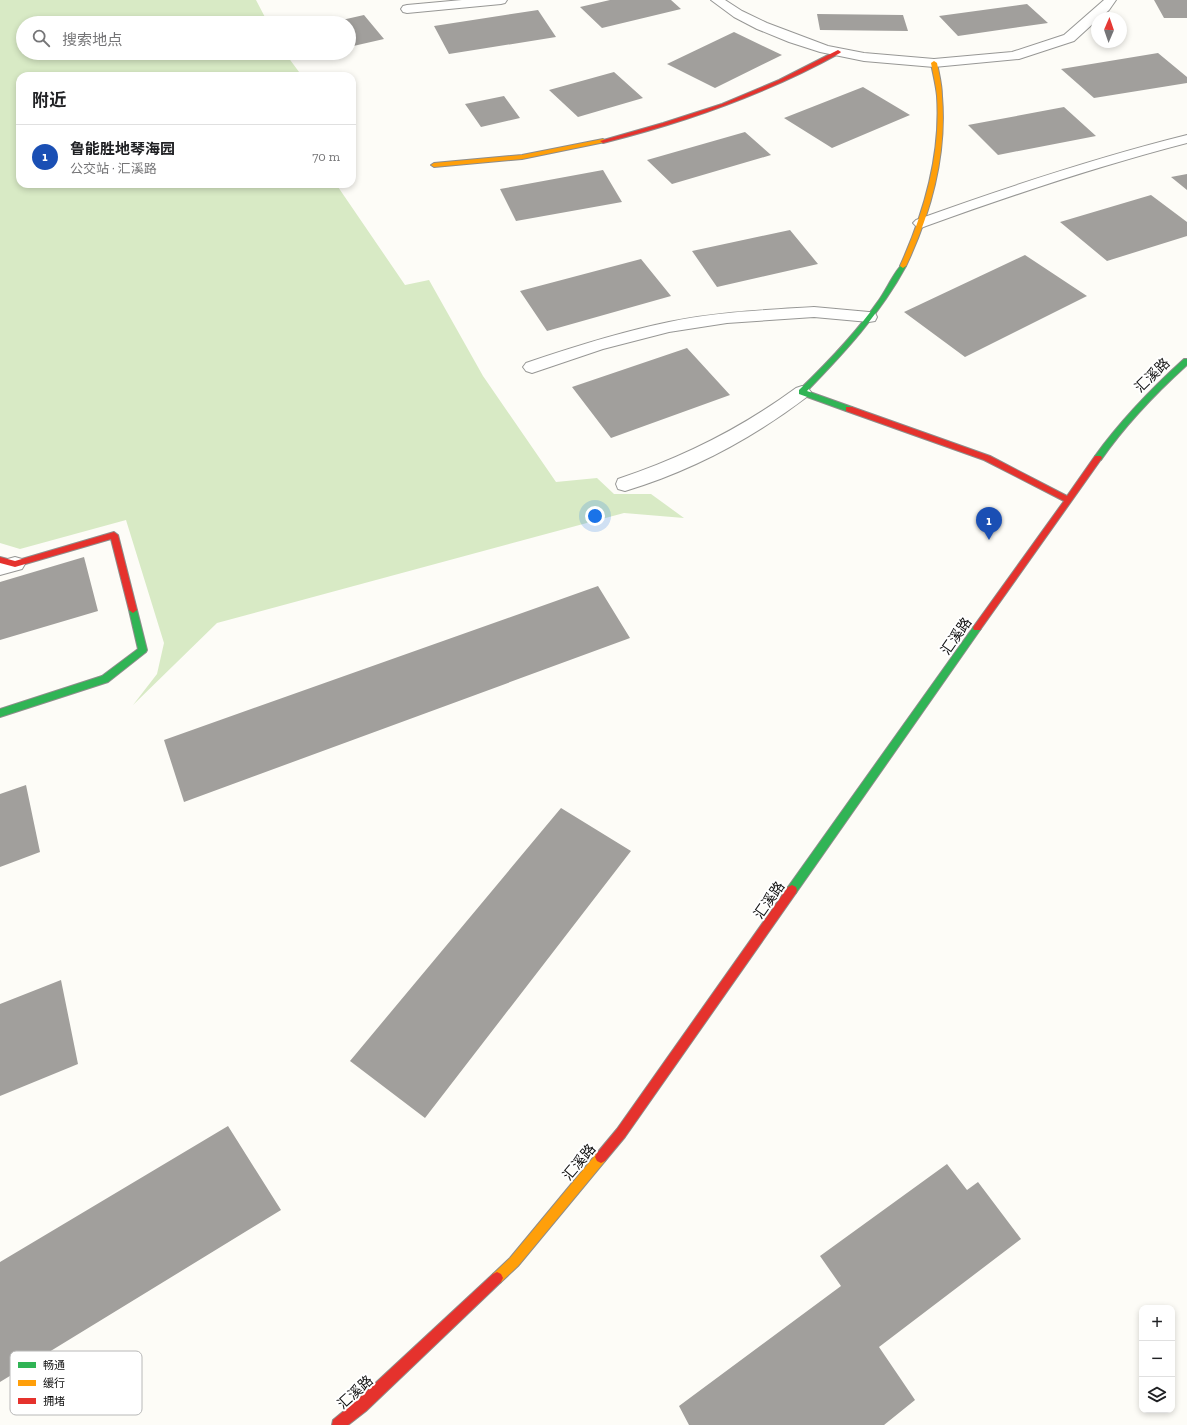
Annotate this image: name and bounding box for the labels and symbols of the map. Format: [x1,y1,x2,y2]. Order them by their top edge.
north arrow [1091,12,1127,48]
street label: 汇溪路 [1131,355,1173,396]
your location [585,506,605,526]
pin: 1 [976,507,1002,540]
street label: 汇溪路 [937,614,975,658]
street label: 汇溪路 [750,878,788,922]
street label: 汇溪路 [559,1141,599,1184]
legend [10,1351,142,1415]
text: 畅通 [43,1359,65,1372]
street label: 汇溪路 [334,1372,377,1413]
text: 缓行 [43,1377,65,1390]
text: 拥堵 [43,1395,65,1408]

